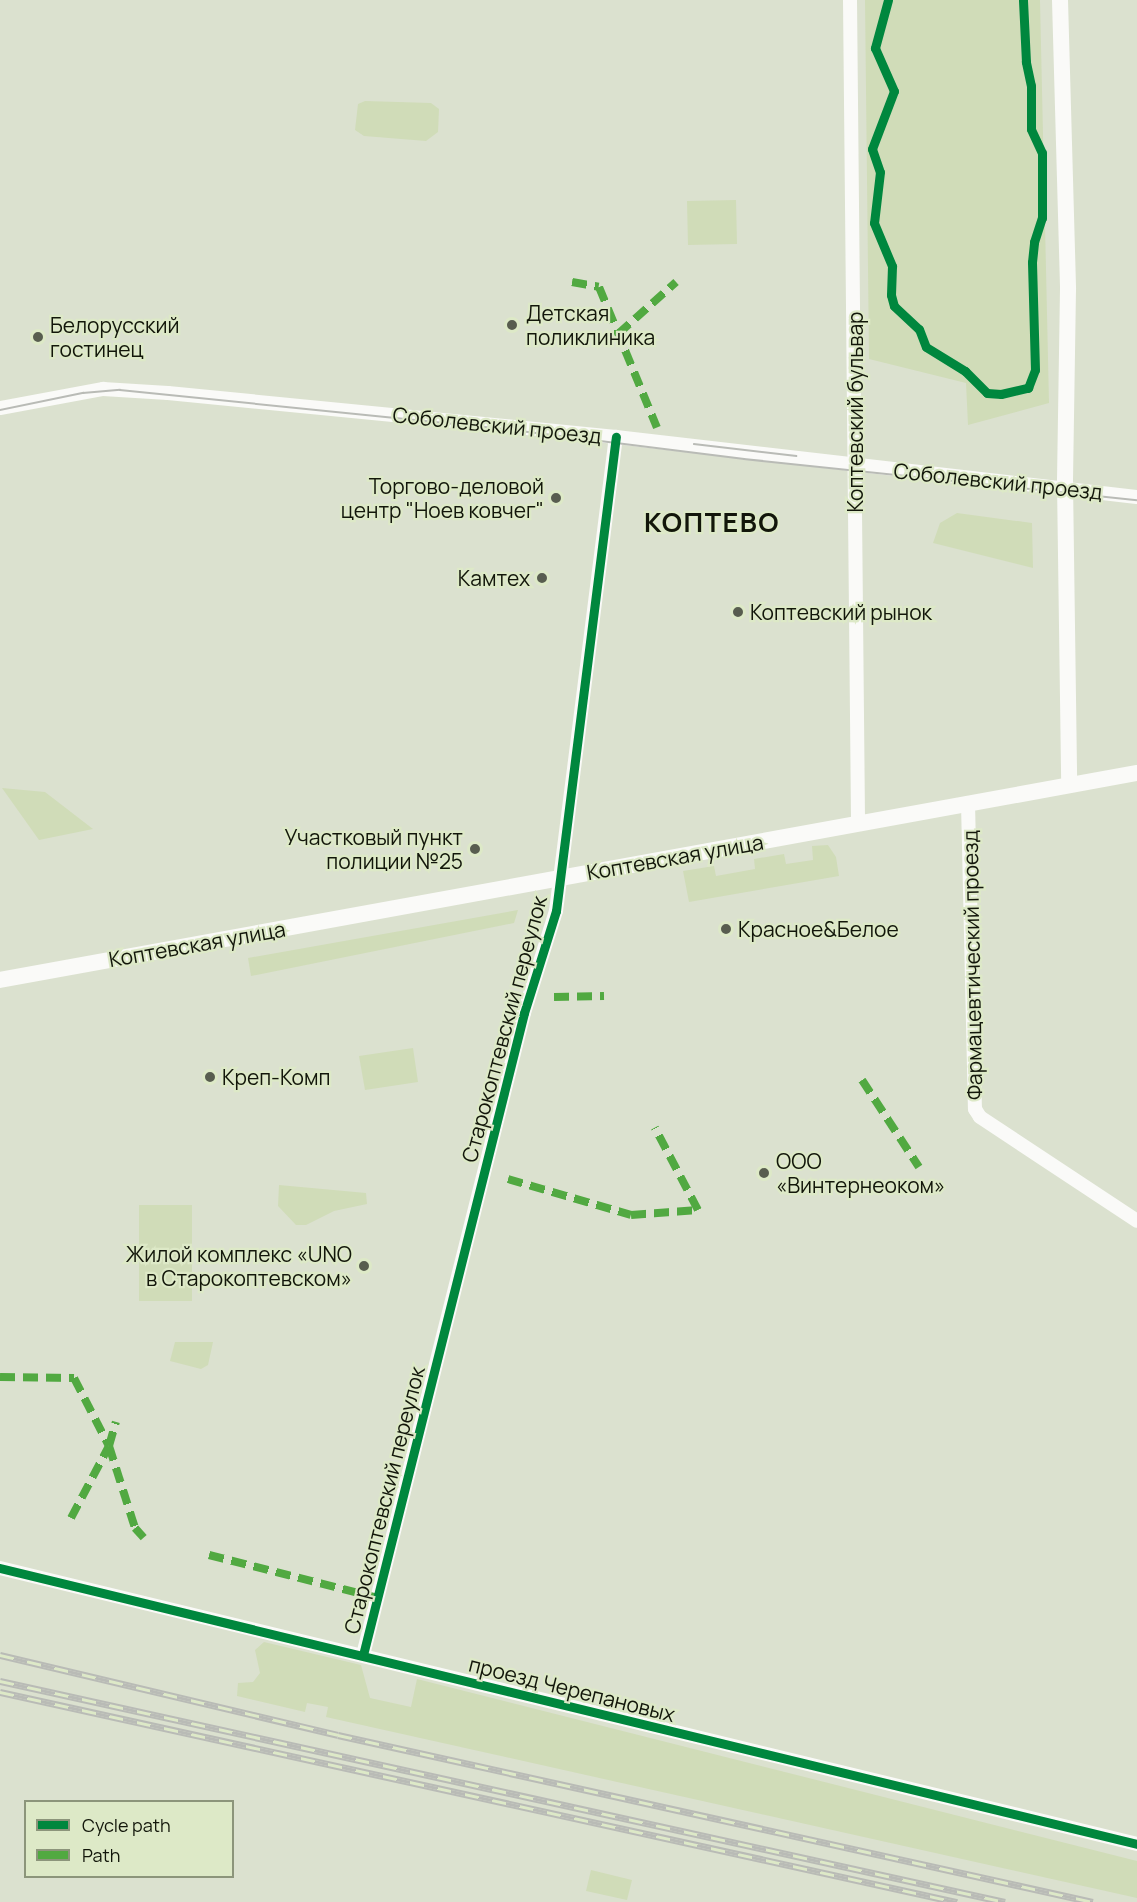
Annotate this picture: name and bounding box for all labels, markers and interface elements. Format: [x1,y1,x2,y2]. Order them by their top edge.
place label: Детская поликлиника [526,300,655,350]
street label: Коптевский бульвар [842,311,868,513]
place label: Белорусский гостинец [50,312,179,362]
marker: Детская поликлиника [503,316,521,334]
marker: Белорусский гостинец [31,330,45,344]
street label: Соболевский проезд [391,402,603,448]
street label: Соболевский проезд [892,458,1104,504]
place label: Торгово-деловой центр "Ноев ковчег" [341,473,544,523]
marker: Торгово-деловой центр "Ноев ковчег" [549,491,563,505]
district label: КОПТЕВО [644,506,780,538]
place label: Камтех [458,565,530,591]
marker: Камтех [535,571,549,585]
place label: Коптевский рынок [750,599,932,625]
marker: Коптевский рынок [731,605,745,619]
place label: Участковый пункт полиции №25 [285,824,463,874]
street label: Коптевская улица [585,829,765,885]
street label: Фармацевтический проезд [957,830,987,1100]
marker: Участковый пункт полиции №25 [468,842,482,856]
street label: Старокоптевский переулок [456,893,552,1165]
street label: Коптевская улица [107,916,287,972]
place label: Красное&Белое [738,916,899,942]
marker: Красное&Белое [719,922,733,936]
place label: Креп-Комп [222,1064,330,1090]
marker: Креп-Комп [203,1070,217,1084]
place label: ООО «Винтернеоком» [776,1148,945,1198]
marker: ООО «Винтернеоком» [757,1166,771,1180]
place label: Жилой комплекс «UNO в Старокоптевском» [126,1241,352,1291]
marker: Жилой комплекс «UNO в Старокоптевском» [357,1259,371,1273]
street label: Старокоптевский переулок [339,1364,429,1636]
street label: проезд Черепановых [466,1651,678,1727]
legend [24,1800,234,1878]
text: Cycle path [82,1813,171,1837]
text: Path [82,1843,120,1867]

